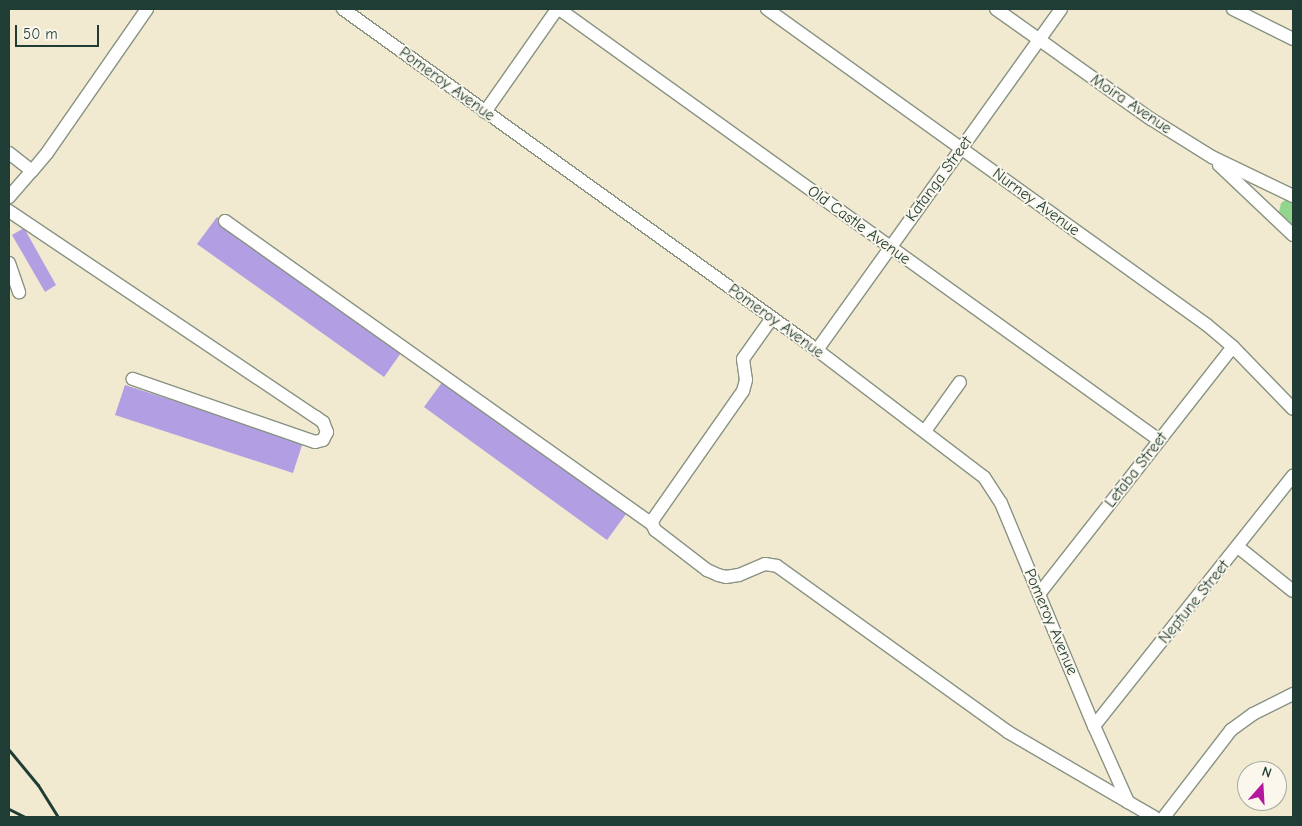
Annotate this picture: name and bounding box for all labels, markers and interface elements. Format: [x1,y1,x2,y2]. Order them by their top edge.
scale bar [18,15,101,47]
text: 50 m [23,25,58,43]
street label: Pomeroy Avenue [395,43,499,125]
street label: Moira Avenue [1087,70,1175,138]
street label: Katanga Street [902,133,976,225]
street label: Nurney Avenue [989,164,1083,240]
street label: Old Castle Avenue [804,181,914,269]
street label: Pomeroy Avenue [724,280,828,362]
street label: Letaba Street [1101,428,1171,512]
street label: Neptune Street [1154,556,1234,648]
street label: Pomeroy Avenue [1020,566,1082,678]
north arrow [1237,761,1287,811]
text: N [1260,763,1274,782]

